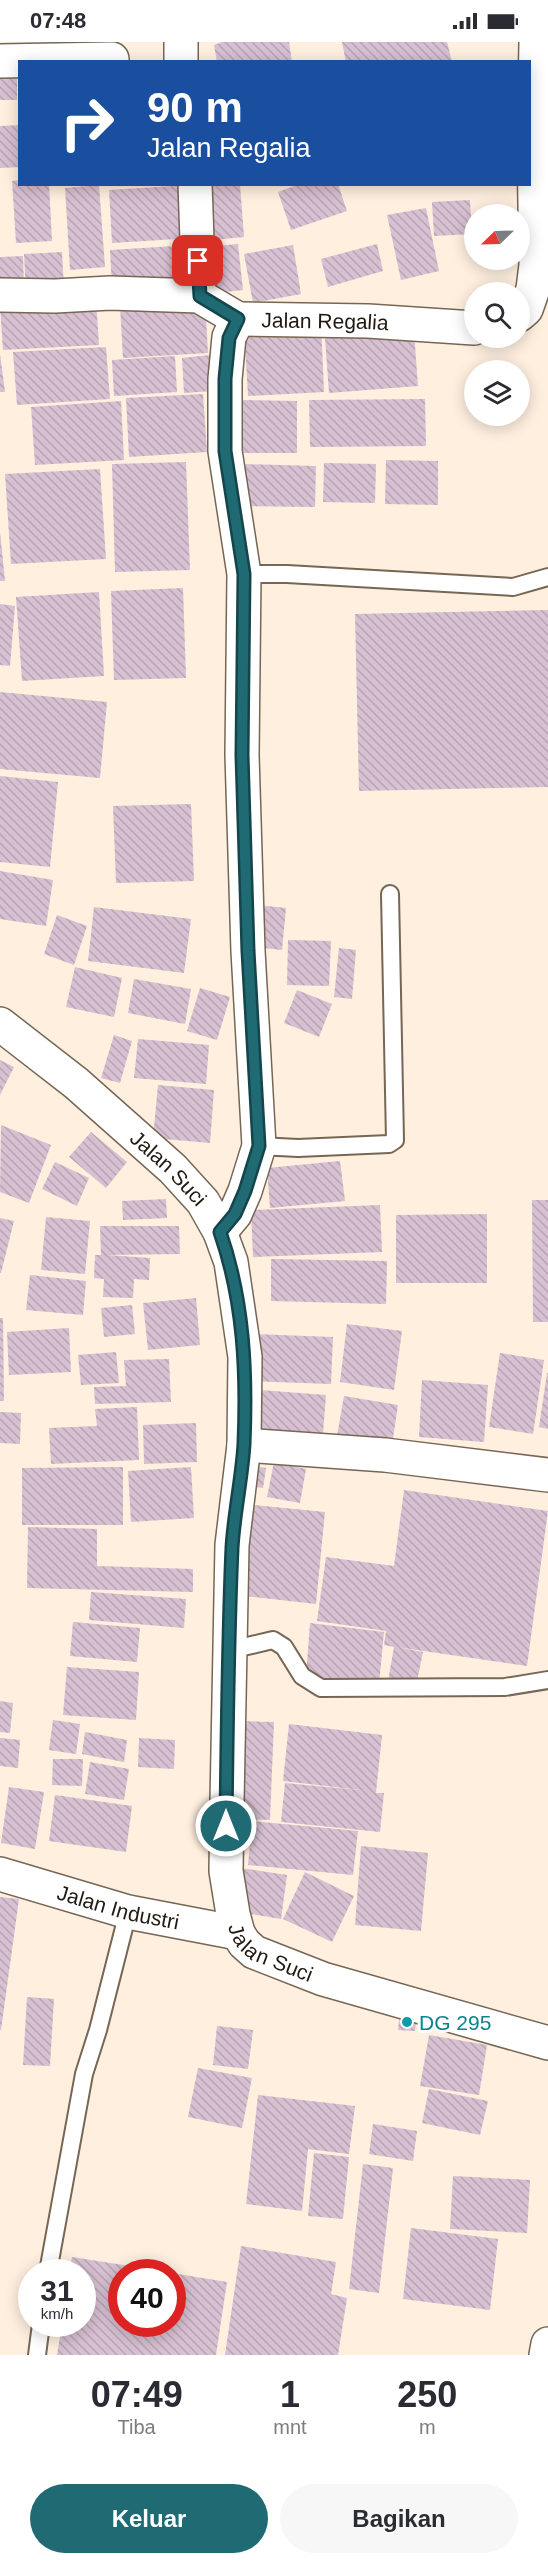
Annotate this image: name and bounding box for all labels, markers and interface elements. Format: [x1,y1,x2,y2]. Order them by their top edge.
text: 07:48 [30,8,86,33]
icon: right [48,84,126,162]
text: 90 m [147,84,243,131]
text: Jalan Regalia [147,133,311,163]
north arrow [464,204,530,270]
map controls [464,204,530,426]
pin [172,235,223,286]
icon: arrive [181,244,214,277]
button: search [464,282,530,348]
street label: Jalan Regalia [261,308,390,334]
button: layers [464,360,530,426]
street label: Jalan Suci [126,1126,212,1210]
position arrow [194,1794,258,1858]
street label: Jalan Industri [55,1880,181,1933]
street label: Jalan Suci [224,1921,316,1985]
place label: DG 295 [419,2011,491,2034]
marker: DG 295 [400,2015,414,2029]
speed limit sign: 40 [108,2259,186,2337]
text: 31 [40,2274,74,2307]
text: km/h [41,2305,73,2322]
text: 07:49 [91,2374,183,2415]
text: 1 [280,2374,300,2415]
text: 250 [397,2374,457,2415]
text: Tiba [118,2416,156,2438]
text: mnt [273,2416,307,2438]
text: m [419,2416,436,2438]
button: Keluar [30,2484,268,2553]
button: Bagikan [280,2484,518,2553]

